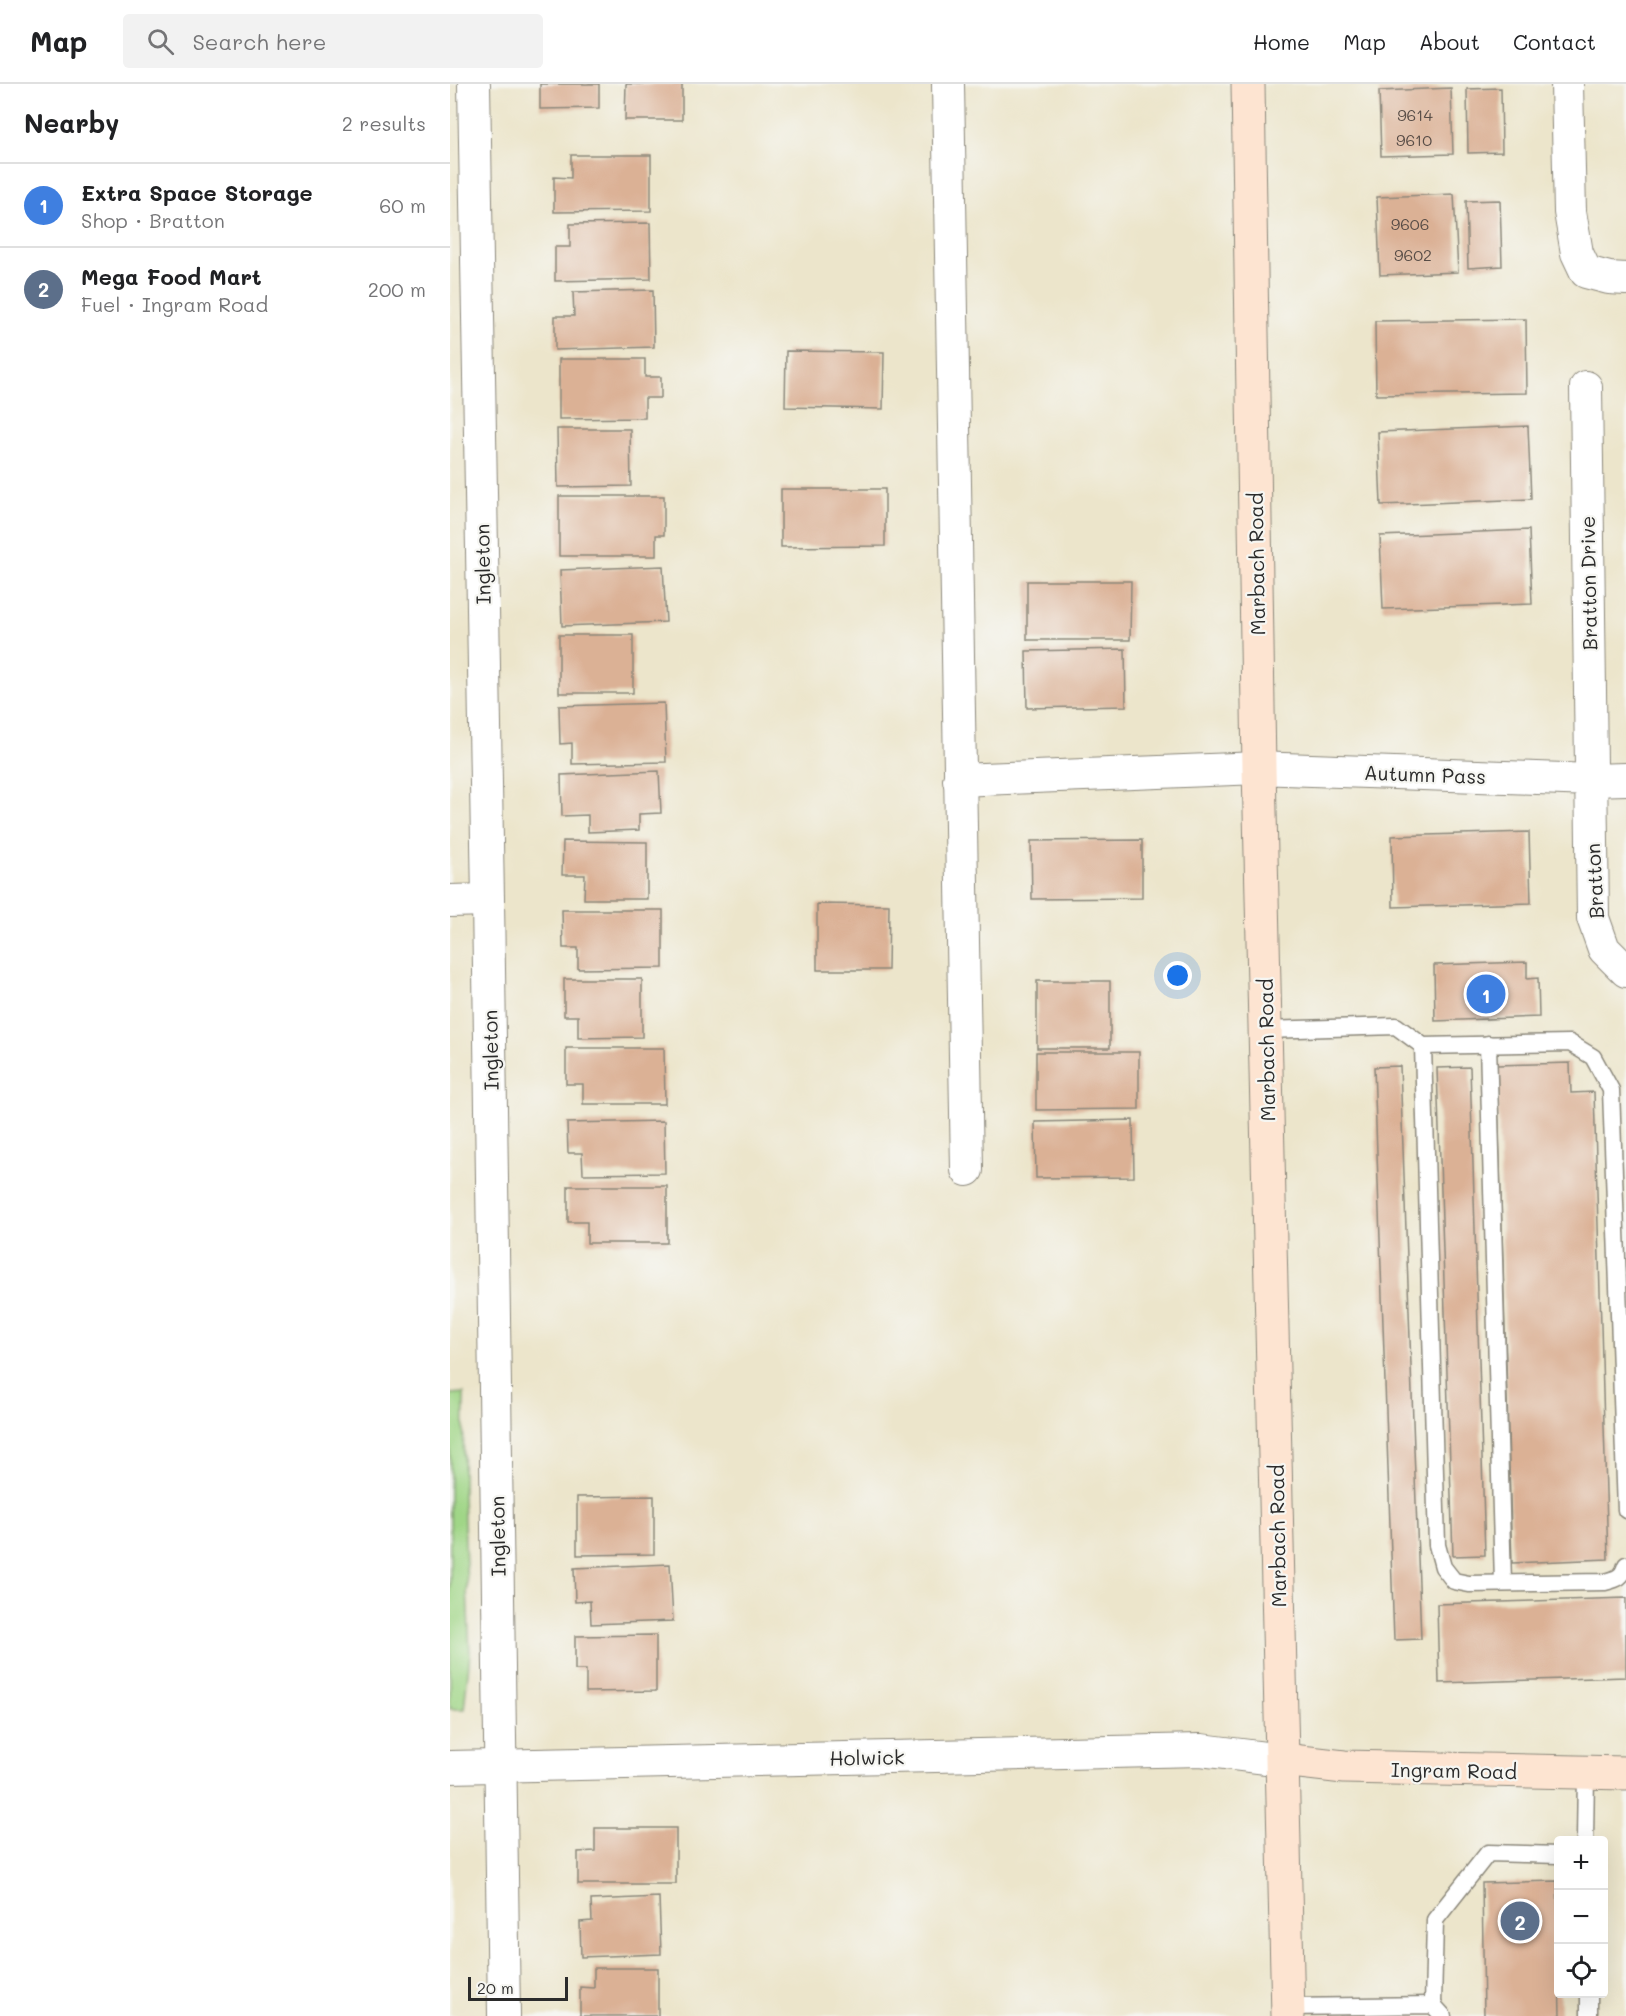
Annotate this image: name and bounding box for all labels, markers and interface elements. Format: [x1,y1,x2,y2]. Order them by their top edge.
search box [123,14,543,68]
text: Map [30,23,87,59]
icon: search [144,25,177,58]
text: Search here [192,27,326,56]
text: Home [1253,28,1310,55]
text: Map [1343,28,1386,55]
text: About [1419,28,1480,55]
text: Contact [1513,28,1596,55]
house number: 9614 [1397,104,1433,125]
text: Nearby [24,106,119,140]
text: 2 results [342,110,426,136]
house number: 9610 [1396,129,1432,150]
text: Extra Space Storage [81,178,313,207]
text: 1 [39,192,48,218]
text: 60 m [379,192,426,218]
text: Shop · Bratton [81,207,225,233]
house number: 9606 [1391,213,1429,234]
house number: 9602 [1394,244,1432,265]
text: Mega Food Mart [81,262,262,291]
text: 2 [38,276,49,302]
text: 200 m [368,276,426,302]
text: Fuel · Ingram Road [81,291,268,317]
street label: Marbach Road [1242,492,1270,636]
street label: Bratton Drive [1574,515,1602,651]
street label: Ingleton [468,523,496,605]
street label: Autumn Pass [1364,759,1486,789]
street label: Bratton [1579,843,1609,919]
your location [1163,961,1192,990]
pin: 1 [1466,972,1506,1016]
street label: Marbach Road [1252,978,1280,1122]
street label: Ingleton [476,1009,504,1091]
street label: Marbach Road [1263,1464,1291,1608]
street label: Ingleton [483,1495,511,1577]
street label: Holwick [829,1743,905,1771]
street label: Ingram Road [1391,1756,1517,1784]
map controls [1554,1836,1608,1998]
button: + [1554,1836,1608,1890]
button: − [1554,1890,1608,1944]
pin: 2 [1500,1898,1540,1944]
button: locate [1554,1944,1608,1998]
scale bar [468,1974,568,2002]
text: 20 m [477,1977,514,1998]

